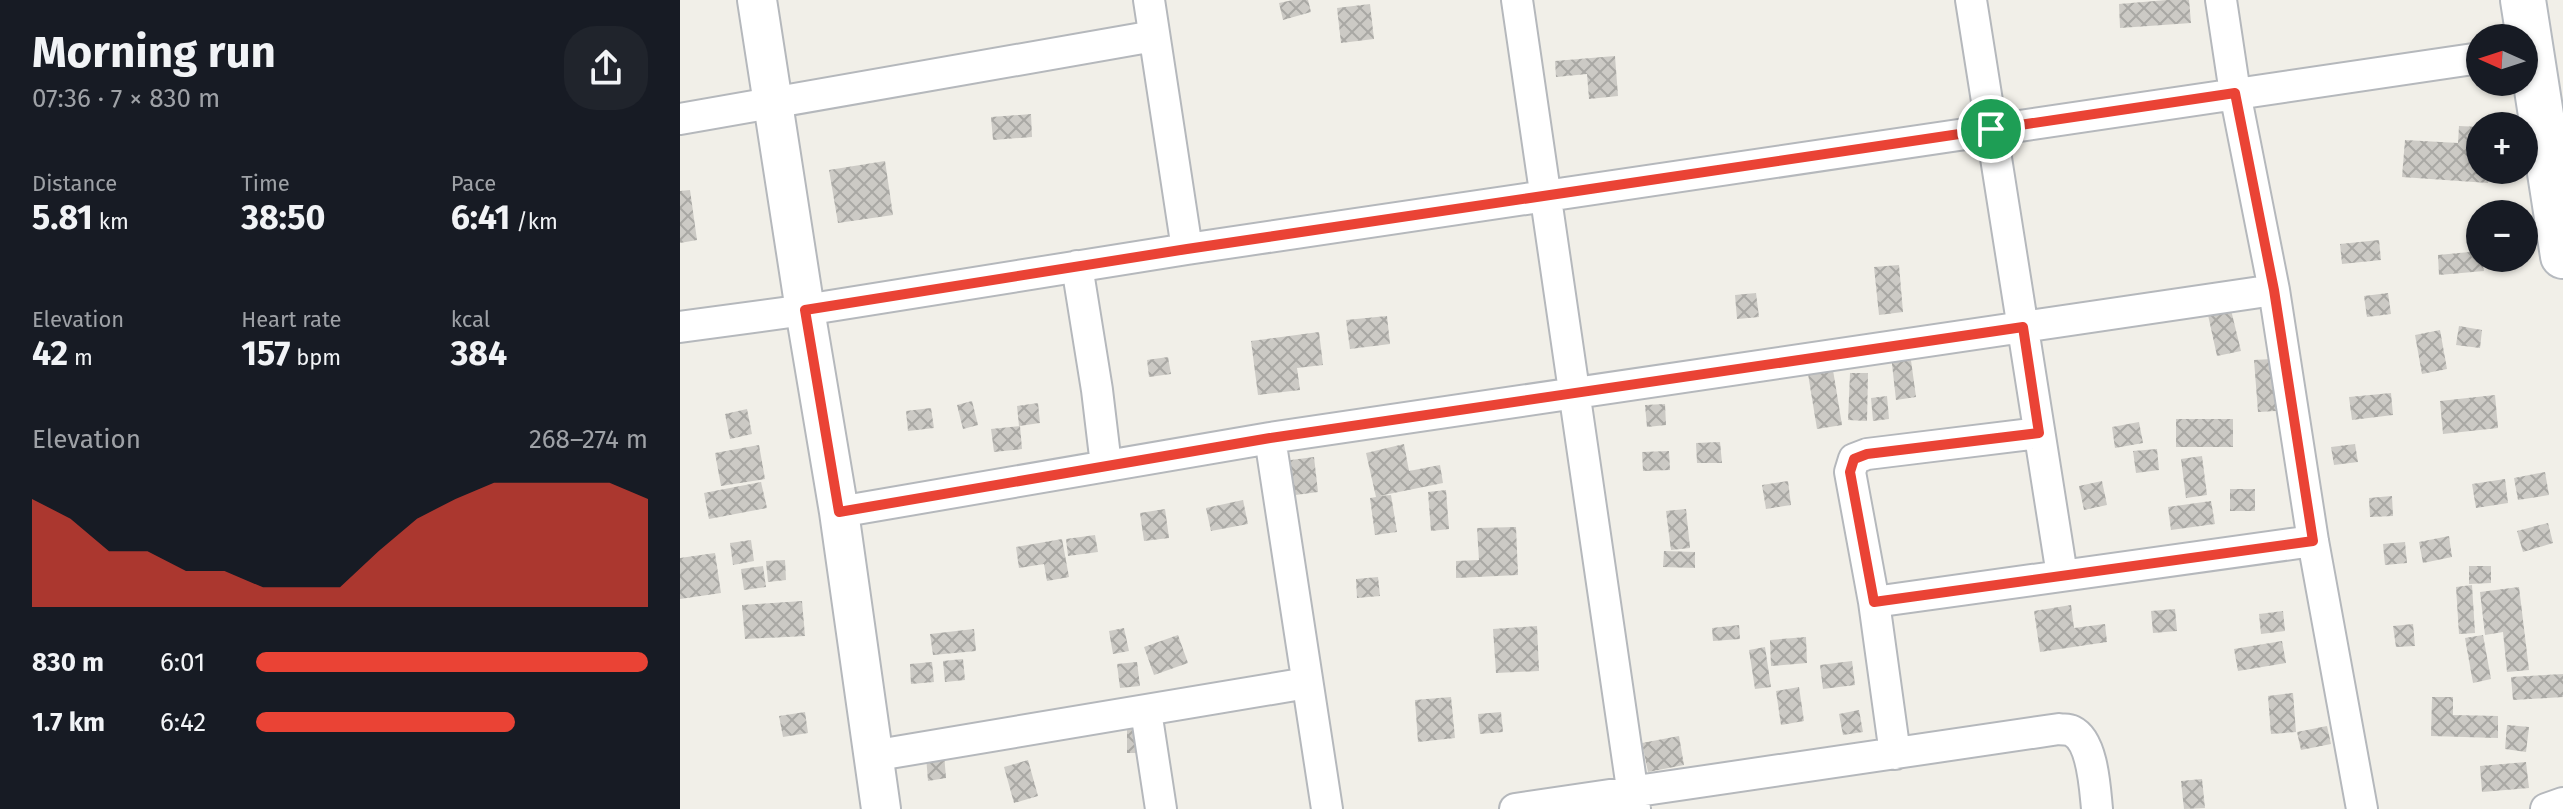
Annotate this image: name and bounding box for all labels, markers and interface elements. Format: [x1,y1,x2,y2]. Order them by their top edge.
north arrow [2466,24,2538,96]
map controls [2466,24,2538,272]
text: Morning run [32,26,276,79]
button: share [564,26,648,110]
text: 07:36 · 7 × 830 m [32,83,220,114]
pin [1957,95,2025,163]
icon: arrive [1969,107,2013,151]
button: + [2466,112,2538,184]
text: Distance [32,170,117,197]
text: Time [241,170,290,197]
text: Pace [451,170,496,197]
text: 5.81 [32,197,93,238]
text: 38:50 [241,197,325,238]
text: 6:41 [451,197,510,238]
button: − [2466,200,2538,272]
text: km [93,208,129,235]
text: /km [510,208,558,235]
text: Elevation [32,306,124,333]
text: Heart rate [241,306,342,333]
text: kcal [451,306,490,333]
text: 42 [32,333,68,374]
text: 157 [241,333,290,374]
text: 384 [451,333,507,374]
text: m [68,344,93,371]
text: bpm [290,344,341,371]
text: Elevation [32,424,141,455]
text: 268–274 m [529,424,648,455]
text: 830 m [32,647,104,678]
text: 6:01 [160,647,205,678]
text: 1.7 km [32,707,105,738]
text: 6:42 [160,707,206,738]

